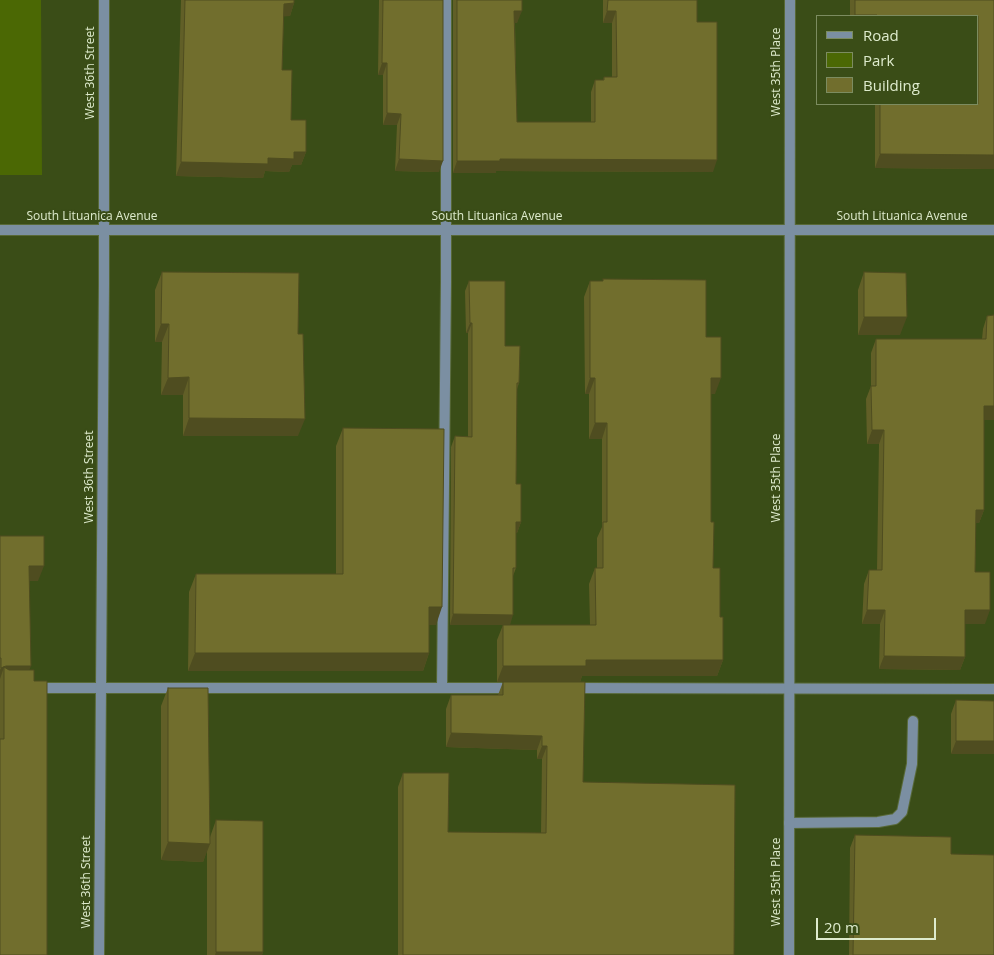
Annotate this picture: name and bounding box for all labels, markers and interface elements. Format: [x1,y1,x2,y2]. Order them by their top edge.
legend [816,15,979,105]
text: Road [863,25,899,45]
street label: West 36th Street [84,27,98,119]
street label: West 35th Place [770,28,784,116]
text: Park [863,50,894,70]
text: Building [863,75,920,95]
street label: South Lituanica Avenue [26,210,158,224]
street label: South Lituanica Avenue [431,210,563,224]
street label: South Lituanica Avenue [836,210,968,224]
street label: West 36th Street [83,431,97,523]
street label: West 35th Place [770,434,784,522]
street label: West 36th Street [80,836,94,928]
street label: West 35th Place [770,838,784,926]
scale bar [819,908,939,940]
text: 20 m [824,917,859,937]

